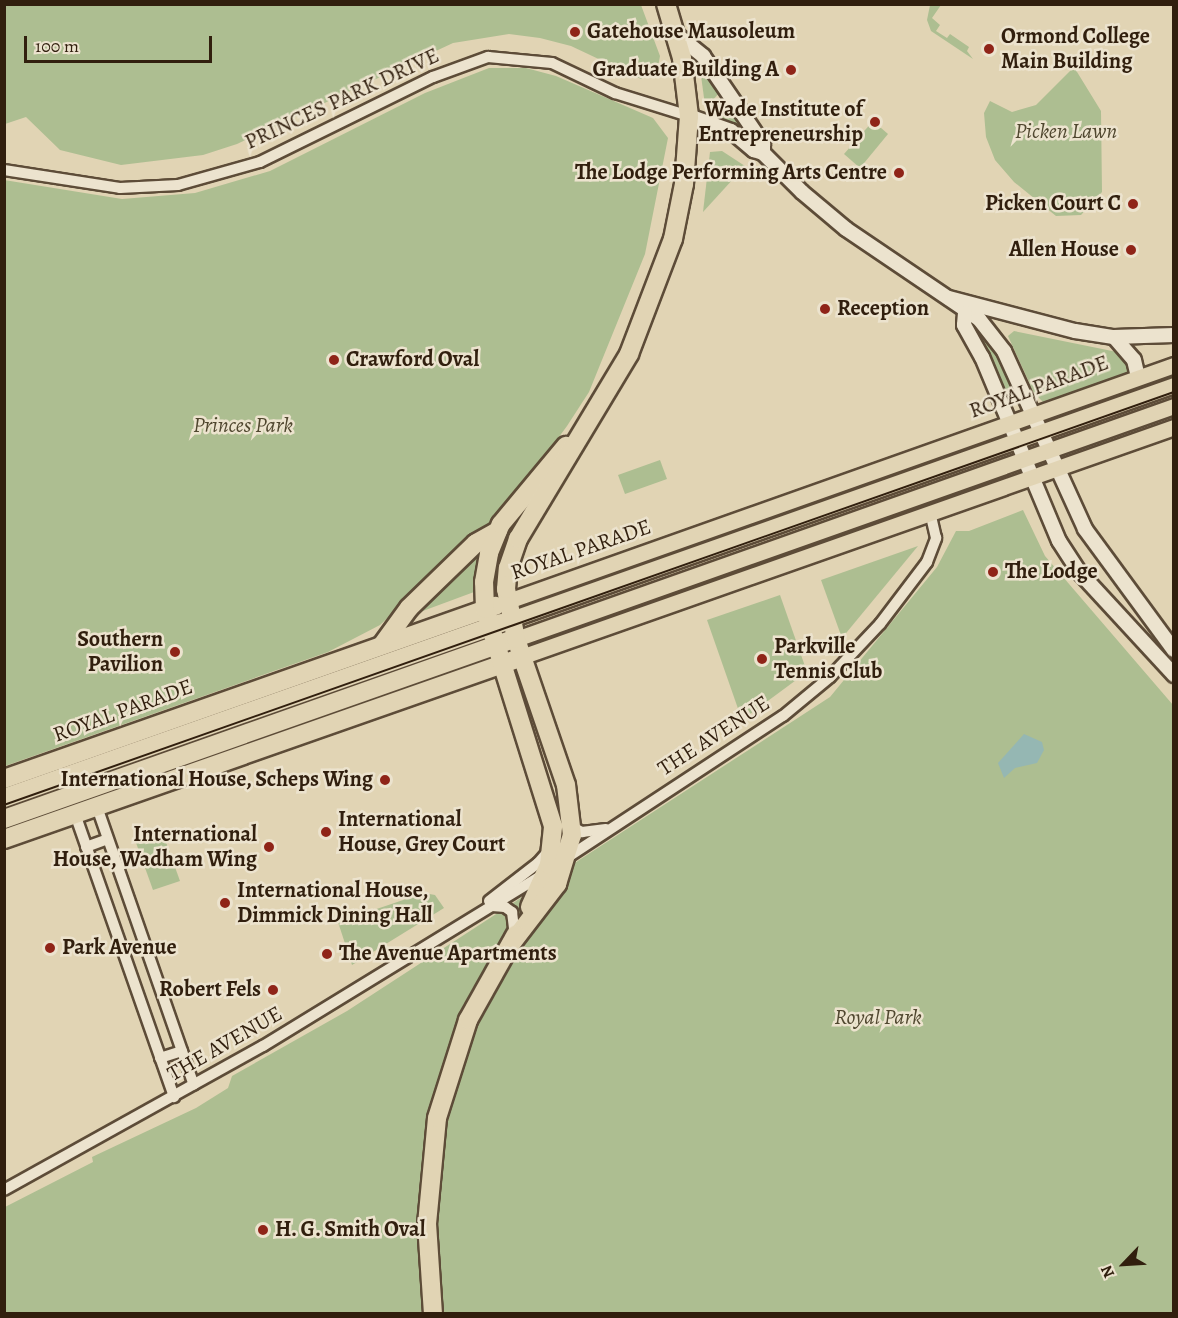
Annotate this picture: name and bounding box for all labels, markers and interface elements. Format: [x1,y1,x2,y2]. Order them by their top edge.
place label: Gatehouse Mausoleum [587,19,795,45]
place label: Ormond College Main Building [1001,23,1150,74]
scale bar [27,24,214,62]
marker: Gatehouse Mausoleum [568,25,582,39]
text: 100 m [35,34,79,58]
street label: PRINCES PARK DRIVE [241,42,443,156]
marker: Ormond College Main Building [982,42,996,56]
place label: Graduate Building A [592,57,779,83]
marker: Graduate Building A [784,63,798,77]
place label: Wade Institute of Entrepreneurship [698,96,863,148]
marker: Wade Institute of Entrepreneurship [868,115,882,129]
park label: Picken Lawn [1015,119,1117,145]
place label: The Lodge Performing Arts Centre [575,160,887,186]
marker: The Lodge Performing Arts Centre [892,166,906,180]
place label: Picken Court C [985,191,1121,217]
marker: Picken Court C [1126,197,1140,211]
place label: Allen House [1009,237,1119,263]
marker: Allen House [1124,243,1138,257]
place label: Reception [837,296,929,322]
marker: Reception [818,302,832,316]
place label: Crawford Oval [346,347,479,373]
street label: ROYAL PARADE [966,350,1112,424]
marker: Crawford Oval [327,353,341,367]
park label: Princes Park [193,413,293,439]
street label: ROYAL PARADE [507,514,655,586]
place label: The Lodge [1005,559,1098,585]
marker: The Lodge [986,565,1000,579]
place label: Southern Pavilion [77,626,163,678]
place label: Parkville Tennis Club [774,633,882,684]
marker: Southern Pavilion [168,645,182,659]
marker: Parkville Tennis Club [755,652,769,666]
street label: ROYAL PARADE [50,674,196,748]
street label: THE AVENUE [653,690,775,782]
place label: International House, Scheps Wing [60,767,373,793]
marker: International House, Scheps Wing [378,773,392,787]
place label: International House, Grey Court [338,806,506,858]
place label: International House, Wadham Wing [52,821,257,872]
marker: International House, Grey Court [319,825,333,839]
marker: International House, Wadham Wing [262,840,276,854]
place label: International House, Dimmick Dining Hall [237,877,433,928]
marker: International House, Dimmick Dining Hall [218,896,232,910]
place label: Park Avenue [62,935,177,961]
marker: Park Avenue [43,941,57,955]
place label: The Avenue Apartments [339,941,557,967]
marker: The Avenue Apartments [320,947,334,961]
place label: Robert Fels [159,977,261,1003]
marker: Robert Fels [266,983,280,997]
street label: THE AVENUE [163,1001,287,1087]
park label: Royal Park [834,1005,922,1031]
place label: H. G. Smith Oval [275,1217,426,1243]
marker: H. G. Smith Oval [256,1223,270,1237]
north arrow [1094,1234,1154,1294]
text: N [1095,1262,1120,1282]

